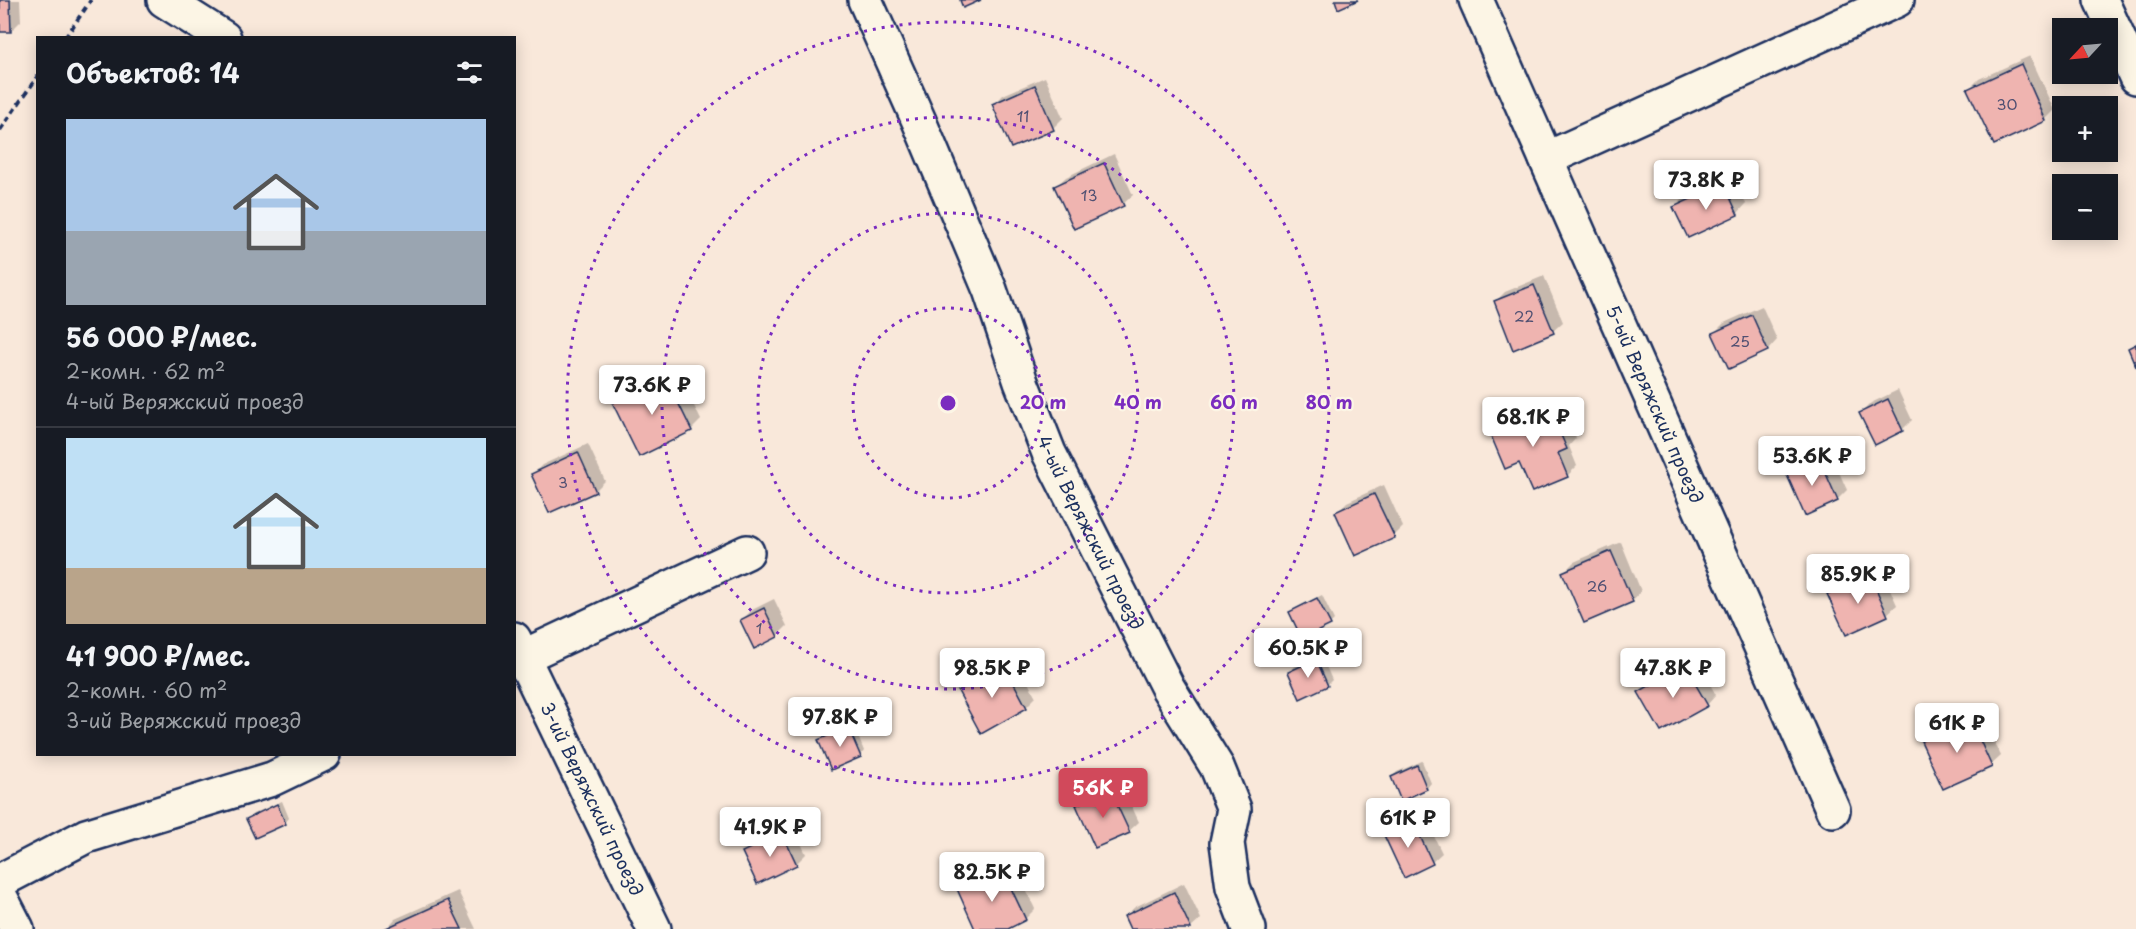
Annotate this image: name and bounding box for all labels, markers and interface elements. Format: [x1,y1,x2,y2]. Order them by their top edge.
north arrow [2052,18,2118,84]
map controls [2052,18,2118,240]
text: Объектов: 14 [66,53,240,92]
icon: filters [453,56,486,89]
house number: 30 [1997,92,2017,115]
button: + [2052,96,2118,162]
house number: 11 [1017,104,1029,127]
icon: home [222,158,330,266]
pin: 73.8K ₽ [1651,160,1761,211]
text: 73.8K ₽ [1668,164,1744,194]
button: − [2052,174,2118,240]
house number: 13 [1081,183,1097,206]
street label: 5-ый Веряжский проезд [1600,300,1711,507]
house number: 22 [1514,304,1534,327]
text: 56 000 ₽/мес. [66,317,257,356]
house number: 25 [1730,329,1750,352]
text: 2-комн. · 62 m² [66,356,225,386]
pin: 73.6K ₽ [597,365,707,416]
text: 73.6K ₽ [613,369,691,399]
text: 4-ый Веряжский проезд [66,386,304,416]
text: 20 m [1020,388,1066,415]
text: 40 m [1114,388,1162,415]
text: 60 m [1210,388,1258,415]
text: 80 m [1305,388,1353,415]
centre of rings [938,393,958,413]
pin: 68.1K ₽ [1478,397,1588,448]
text: 68.1K ₽ [1496,401,1570,431]
street label: 4-ый Веряжский проезд [1031,431,1151,634]
pin: 53.6K ₽ [1757,436,1867,487]
text: 53.6K ₽ [1772,440,1852,470]
house number: 3 [558,470,568,493]
icon: home [222,477,330,585]
pin: 85.9K ₽ [1803,554,1913,605]
text: 85.9K ₽ [1820,558,1896,588]
house number: 26 [1587,574,1607,597]
house number: 1 [756,616,762,639]
pin: 60.5K ₽ [1253,628,1363,679]
text: 60.5K ₽ [1268,632,1348,662]
text: 41 900 ₽/мес. [66,636,251,675]
pin: 98.5K ₽ [937,648,1047,699]
pin: 47.8K ₽ [1618,648,1728,699]
text: 98.5K ₽ [954,652,1030,682]
text: 47.8K ₽ [1634,652,1712,682]
text: 2-комн. · 60 m² [66,675,227,705]
street label: 3-ий Веряжский проезд [534,697,651,900]
pin: 97.8K ₽ [785,697,895,748]
text: 97.8K ₽ [802,701,878,731]
pin: 61K ₽ [1915,703,1999,754]
text: 3-ий Веряжский проезд [66,705,301,735]
text: 61K ₽ [1929,707,1985,737]
pin: 56K ₽ [1061,768,1145,819]
text: 56K ₽ [1073,772,1133,802]
pin: 61K ₽ [1366,798,1450,849]
text: 61K ₽ [1380,802,1436,832]
pin: 41.9K ₽ [715,807,825,858]
text: 41.9K ₽ [734,811,806,841]
pin: 82.5K ₽ [937,852,1047,903]
text: 82.5K ₽ [953,856,1031,886]

